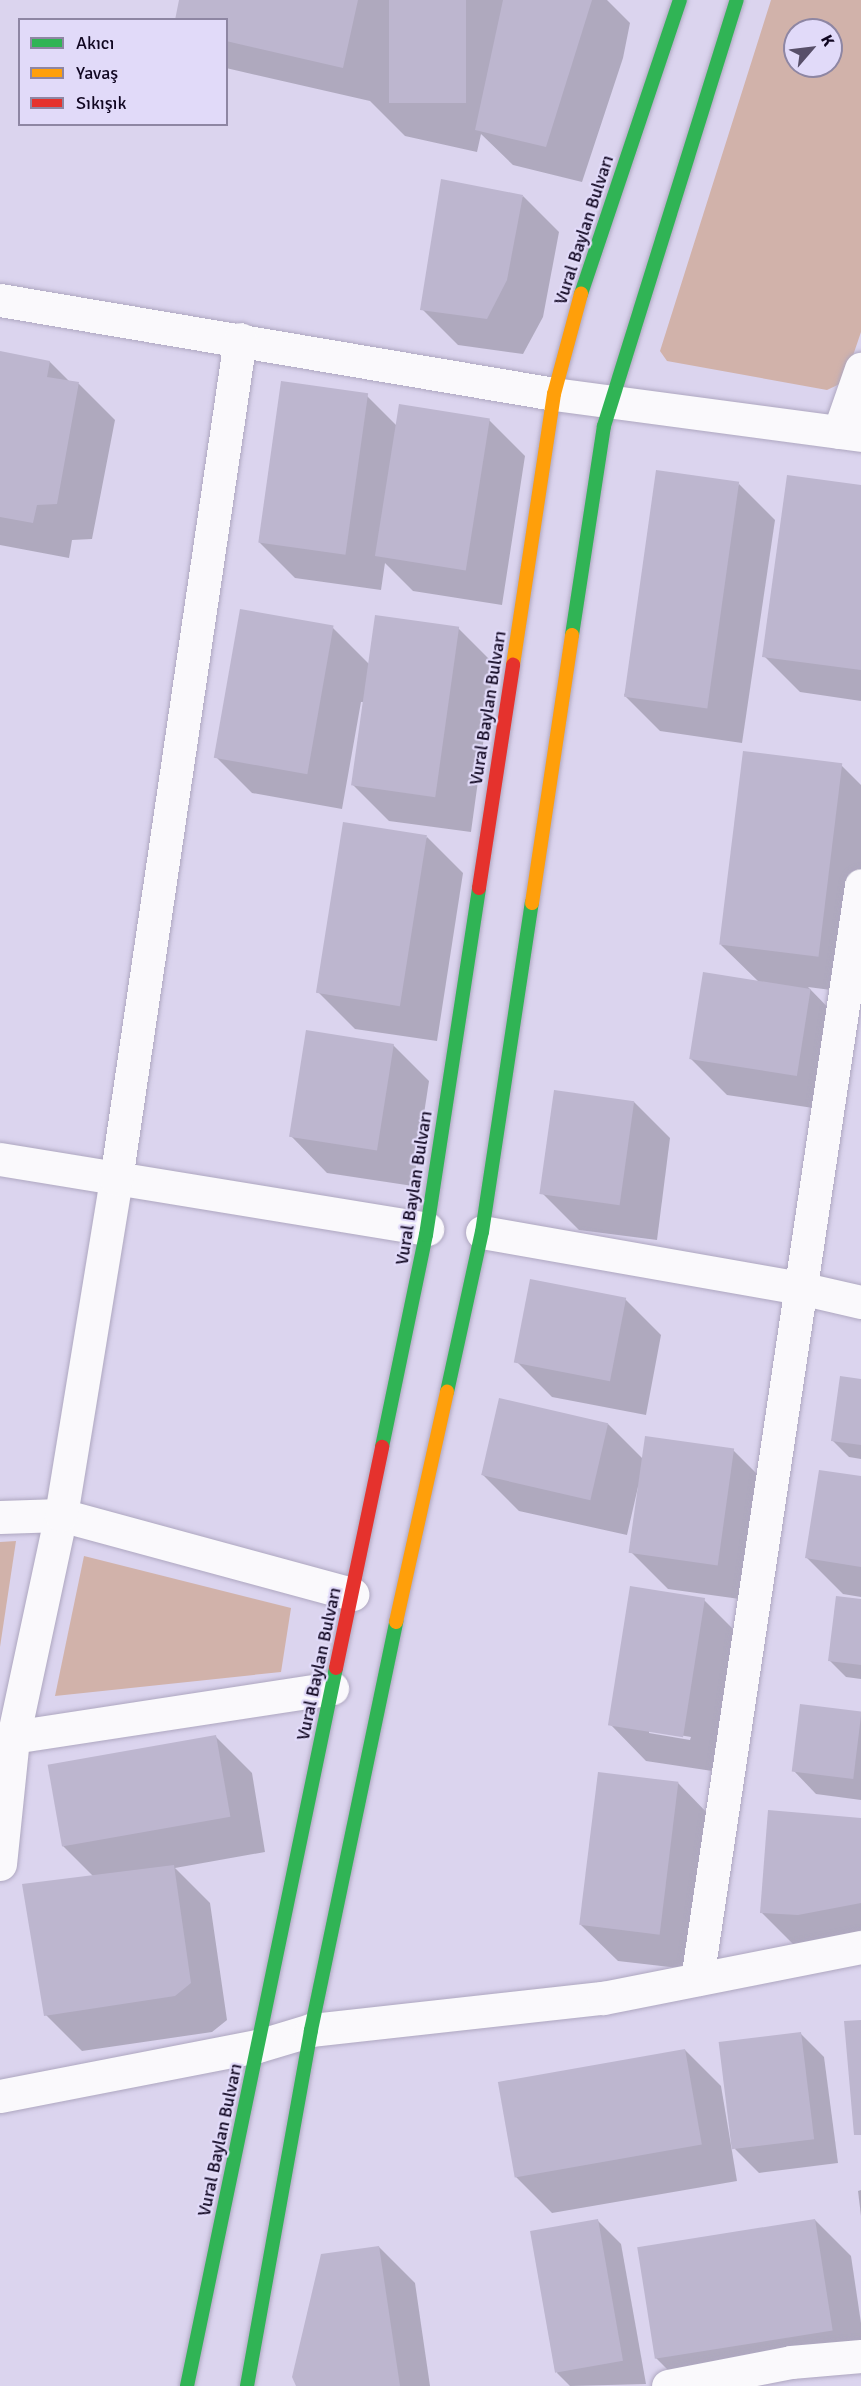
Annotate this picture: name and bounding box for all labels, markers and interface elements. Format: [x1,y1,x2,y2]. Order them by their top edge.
legend [18,18,228,126]
north arrow [783,18,843,78]
text: K [816,31,838,50]
text: Akıcı [76,32,114,54]
text: Yavaş [76,62,118,84]
text: Sıkışık [76,92,126,114]
street label: Vural Baylan Bulvarı [550,153,618,307]
street label: Vural Baylan Bulvarı [465,629,511,787]
street label: Vural Baylan Bulvarı [391,1109,437,1267]
street label: Vural Baylan Bulvarı [292,1586,346,1742]
street label: Vural Baylan Bulvarı [193,2062,247,2218]

